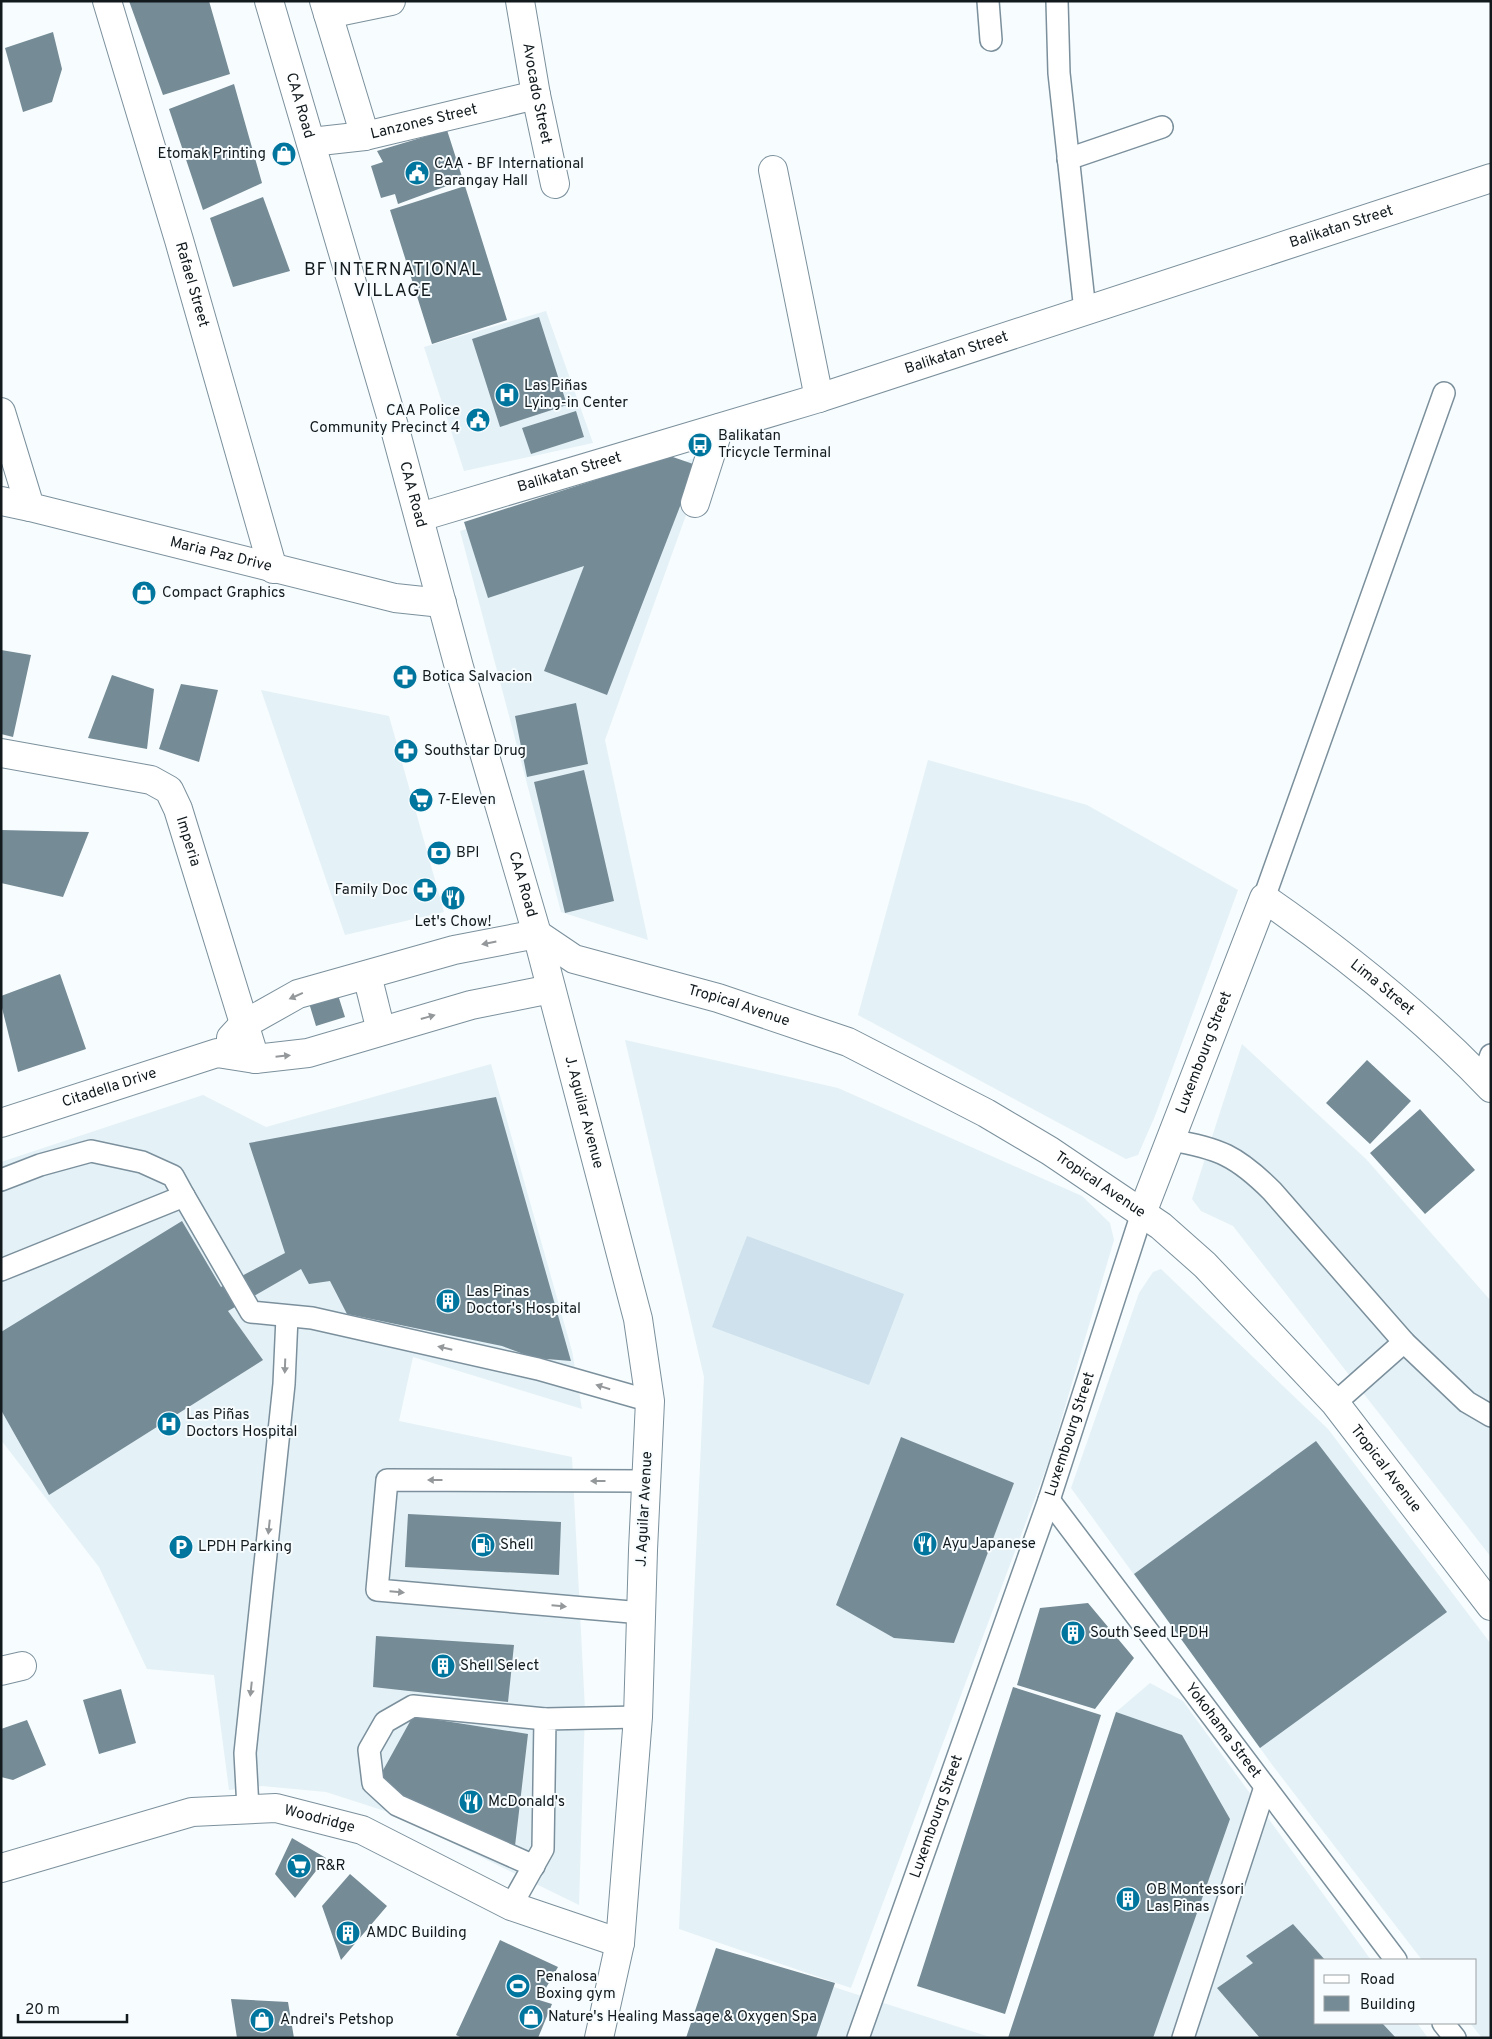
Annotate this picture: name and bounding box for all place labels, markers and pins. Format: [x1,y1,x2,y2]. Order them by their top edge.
shop icon: Etomak Printing [271,141,297,167]
place label: Etomak Printing [158,145,266,164]
place label: CAA - BF International Barangay Hall [434,155,584,191]
public building icon: CAA - BF International Barangay Hall [404,160,430,186]
place label: Las Piñas Lying-in Center [524,377,628,413]
hospital icon: Las Piñas Lying-in Center [494,382,520,408]
place label: CAA Police Community Precinct 4 [310,402,460,438]
public building icon: CAA Police Community Precinct 4 [465,407,491,433]
place label: Balikatan Tricycle Terminal [718,427,831,463]
bus stop icon: Balikatan Tricycle Terminal [687,432,713,458]
shop icon: Compact Graphics [131,580,157,606]
place label: Compact Graphics [162,584,285,603]
pharmacy icon: Botica Salvacion [392,664,418,690]
place label: Botica Salvacion [422,668,533,687]
pharmacy icon: Southstar Drug [393,738,419,764]
place label: Southstar Drug [424,742,526,761]
supermarket icon: 7-Eleven [408,787,434,813]
place label: 7-Eleven [438,791,496,810]
bank icon: BPI [426,840,452,866]
place label: BPI [456,844,479,863]
pharmacy icon: Family Doc [412,877,438,903]
place label: Family Doc [335,881,408,900]
restaurant icon: Let's Chow! [440,885,466,911]
place label: Let's Chow! [414,913,492,932]
place label: Las Pinas Doctor's Hospital [466,1283,581,1319]
building icon: Las Pinas Doctor's Hospital [435,1288,461,1314]
place label: Las Piñas Doctors Hospital [186,1406,298,1442]
hospital icon: Las Piñas Doctors Hospital [156,1411,182,1437]
restaurant icon: Ayu Japanese [912,1531,938,1557]
fuel station icon: Shell [470,1532,496,1558]
parking icon: LPDH Parking [168,1534,194,1560]
place label: Ayu Japanese [942,1535,1036,1554]
place label: Shell [500,1536,534,1555]
place label: LPDH Parking [198,1538,292,1557]
building icon: South Seed LPDH [1060,1620,1086,1646]
place label: South Seed LPDH [1090,1624,1209,1643]
building icon: Shell Select [430,1653,456,1679]
place label: Shell Select [460,1657,539,1676]
restaurant icon: McDonald's [458,1789,484,1815]
place label: McDonald's [488,1793,565,1812]
supermarket icon: R&R [286,1853,312,1879]
place label: R&R [316,1857,346,1876]
place label: OB Montessori Las Pinas [1146,1881,1244,1917]
building icon: OB Montessori Las Pinas [1115,1886,1141,1912]
building icon: AMDC Building [335,1920,361,1946]
place label: AMDC Building [366,1924,467,1943]
place label: Penalosa Boxing gym [536,1968,616,2004]
sports icon: Penalosa Boxing gym [505,1973,531,1999]
shop icon: Nature's Healing Massage & Oxygen Spa [518,2004,544,2030]
shop icon: Andrei's Petshop [249,2007,275,2033]
place label: Nature's Healing Massage & Oxygen Spa [548,2008,817,2027]
place label: Andrei's Petshop [280,2011,394,2030]

